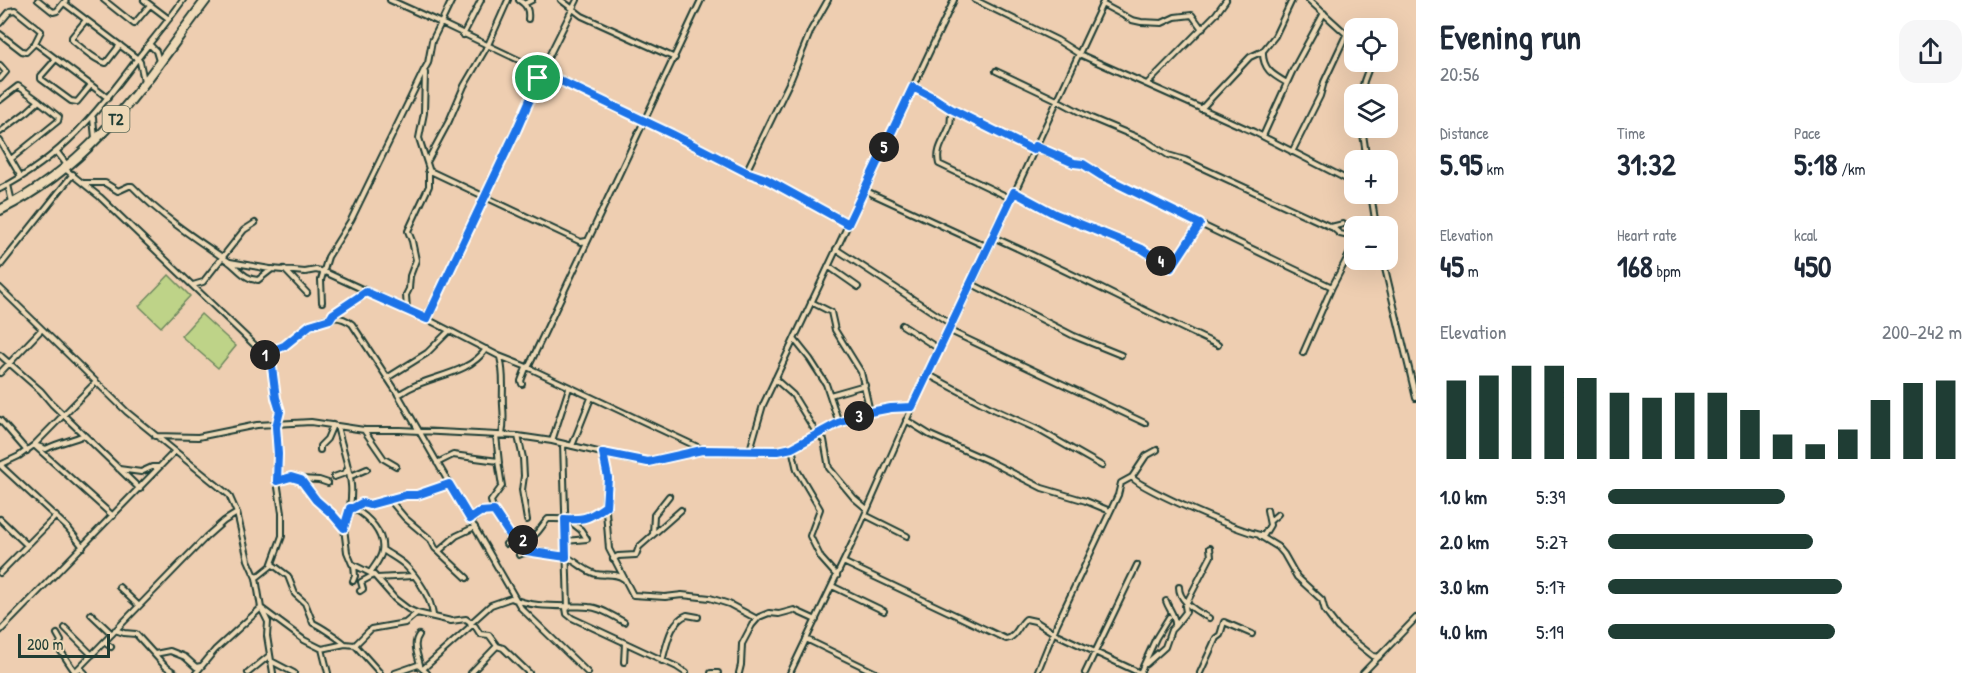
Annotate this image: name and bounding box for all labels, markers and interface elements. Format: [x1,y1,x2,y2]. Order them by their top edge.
text: Evening run [1440,15,1581,59]
map controls [1344,18,1398,270]
button: locate [1344,18,1398,72]
button: share [1899,20,1962,83]
pin [512,52,563,103]
text: 20:56 [1440,60,1479,87]
icon: arrive [521,61,554,94]
button: layers [1344,84,1398,138]
road number: T2 [102,106,130,132]
text: Distance [1440,122,1489,144]
text: Time [1617,122,1645,144]
text: Pace [1794,122,1821,144]
pin: 5 [869,132,899,162]
text: 5 [881,136,887,158]
text: 5.95 [1440,144,1483,184]
text: 31:32 [1617,144,1676,184]
text: 5:18 [1794,144,1838,184]
button: + [1344,150,1398,204]
text: km [1483,158,1504,180]
text: /km [1838,158,1866,180]
button: − [1344,216,1398,270]
text: Elevation [1440,224,1493,246]
text: Heart rate [1617,224,1677,246]
text: kcal [1794,224,1817,246]
pin: 4 [1146,246,1176,276]
text: 45 [1440,246,1464,286]
text: 168 [1617,246,1653,286]
text: 450 [1794,246,1831,286]
text: 4 [1158,250,1164,272]
text: m [1464,260,1479,282]
text: bpm [1653,260,1681,282]
text: Elevation [1440,318,1506,345]
text: 200–242 m [1882,318,1962,345]
pin: 1 [250,340,280,370]
text: 1 [262,344,268,366]
pin: 3 [844,401,874,431]
text: 3 [855,405,863,427]
text: 1.0 km [1440,483,1487,510]
text: 5:39 [1536,483,1565,510]
pin: 2 [508,525,538,555]
text: 2.0 km [1440,528,1489,555]
text: 5:27 [1536,528,1568,555]
text: 2 [519,529,527,551]
text: 3.0 km [1440,573,1489,600]
text: 5:17 [1536,573,1566,600]
text: 4.0 km [1440,618,1487,645]
text: 5:19 [1536,618,1564,645]
scale bar [18,631,110,658]
text: 200 m [27,633,63,655]

